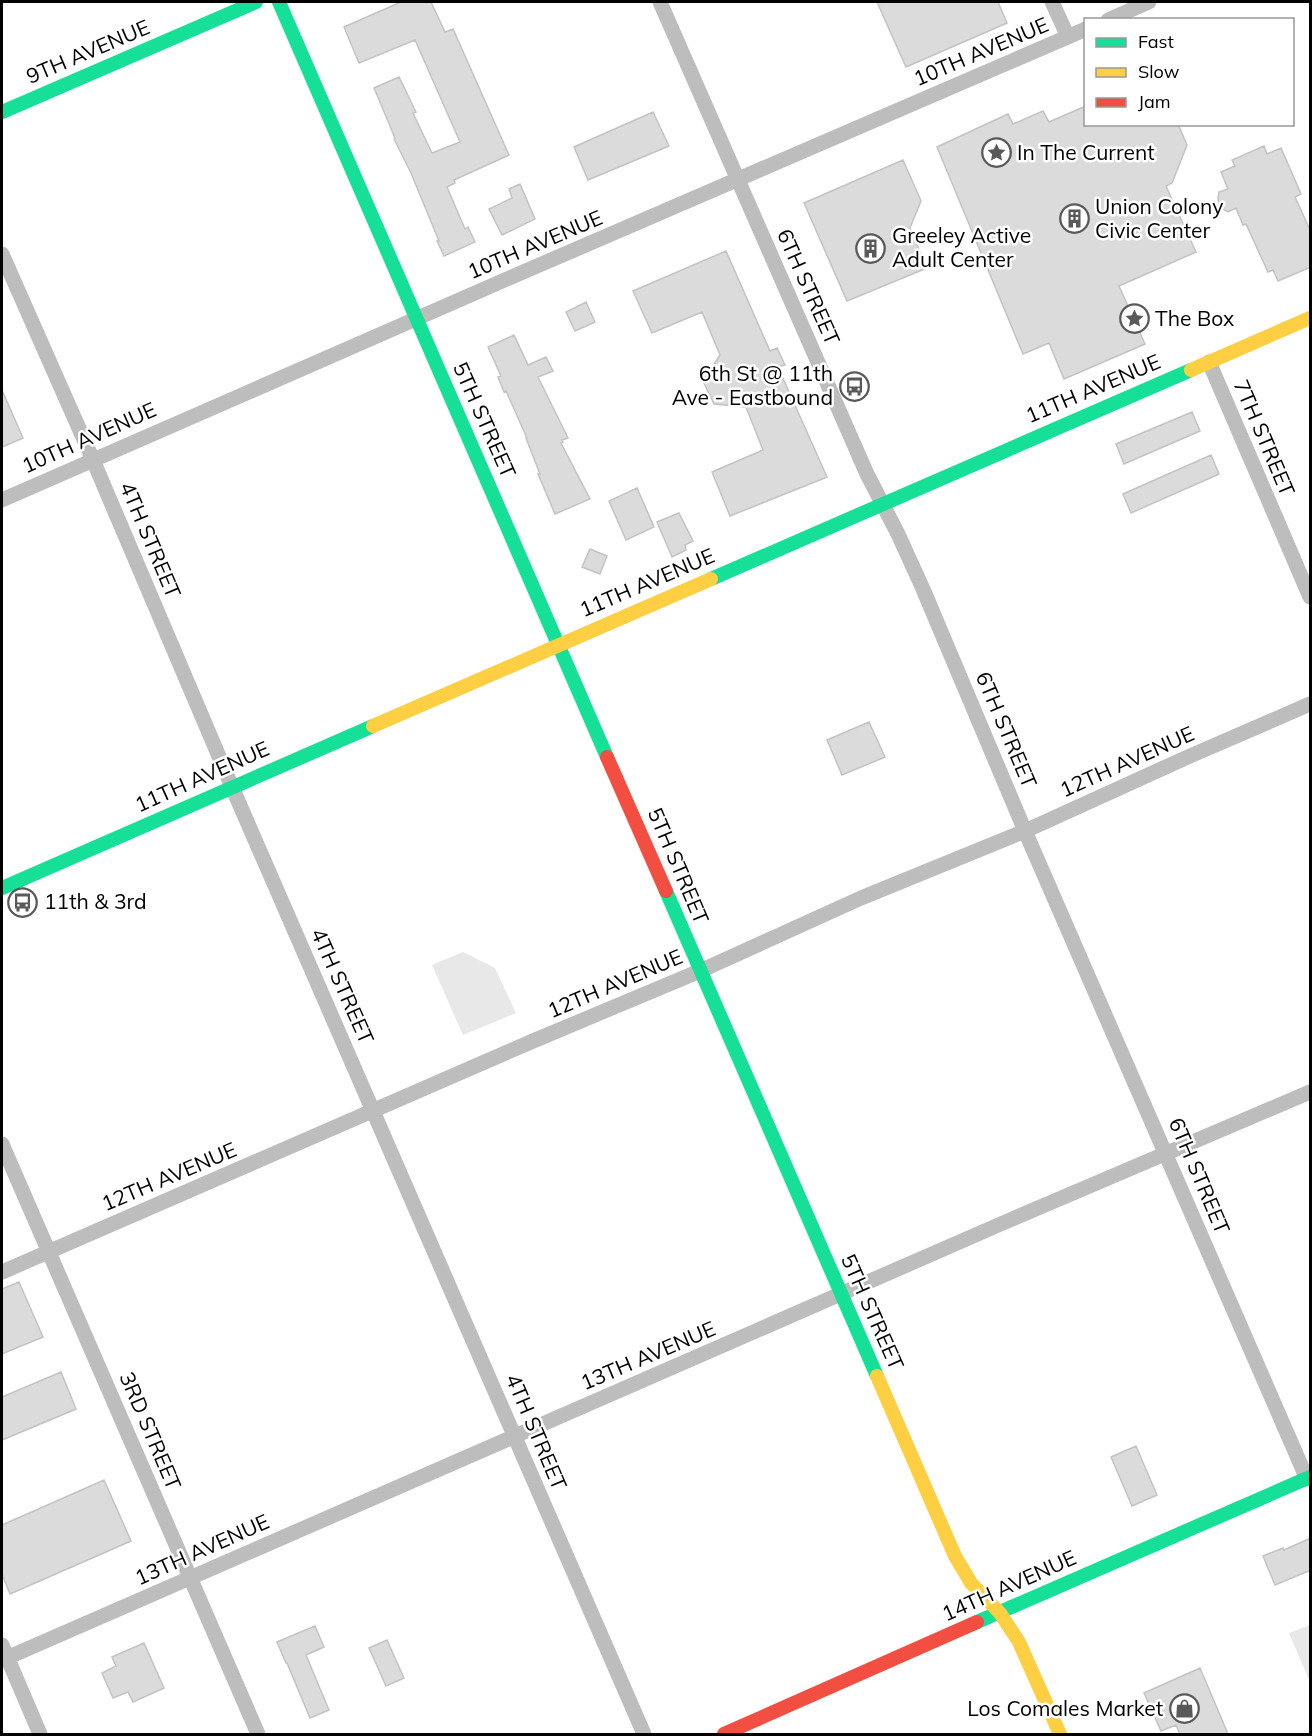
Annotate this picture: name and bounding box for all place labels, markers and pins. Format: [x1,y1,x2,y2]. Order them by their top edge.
place icon: In The Current [980,137,1012,169]
place label: In The Current [1017,139,1155,165]
place label: Union Colony Civic Center [1095,193,1223,243]
building icon: Union Colony Civic Center [1058,203,1090,235]
place label: Greeley Active Adult Center [892,222,1031,272]
building icon: Greeley Active Adult Center [855,232,887,264]
place icon: The Box [1118,303,1150,335]
place label: The Box [1155,305,1234,331]
place label: 6th St @ 11th Ave - Eastbound [672,360,833,410]
bus stop icon: 6th St @ 11th Ave - Eastbound [838,370,870,402]
bus stop icon: 11th & 3rd [7,886,39,918]
place label: 11th & 3rd [44,888,147,914]
shop icon: Los Comales Market [1168,1693,1200,1725]
place label: Los Comales Market [967,1695,1163,1721]

